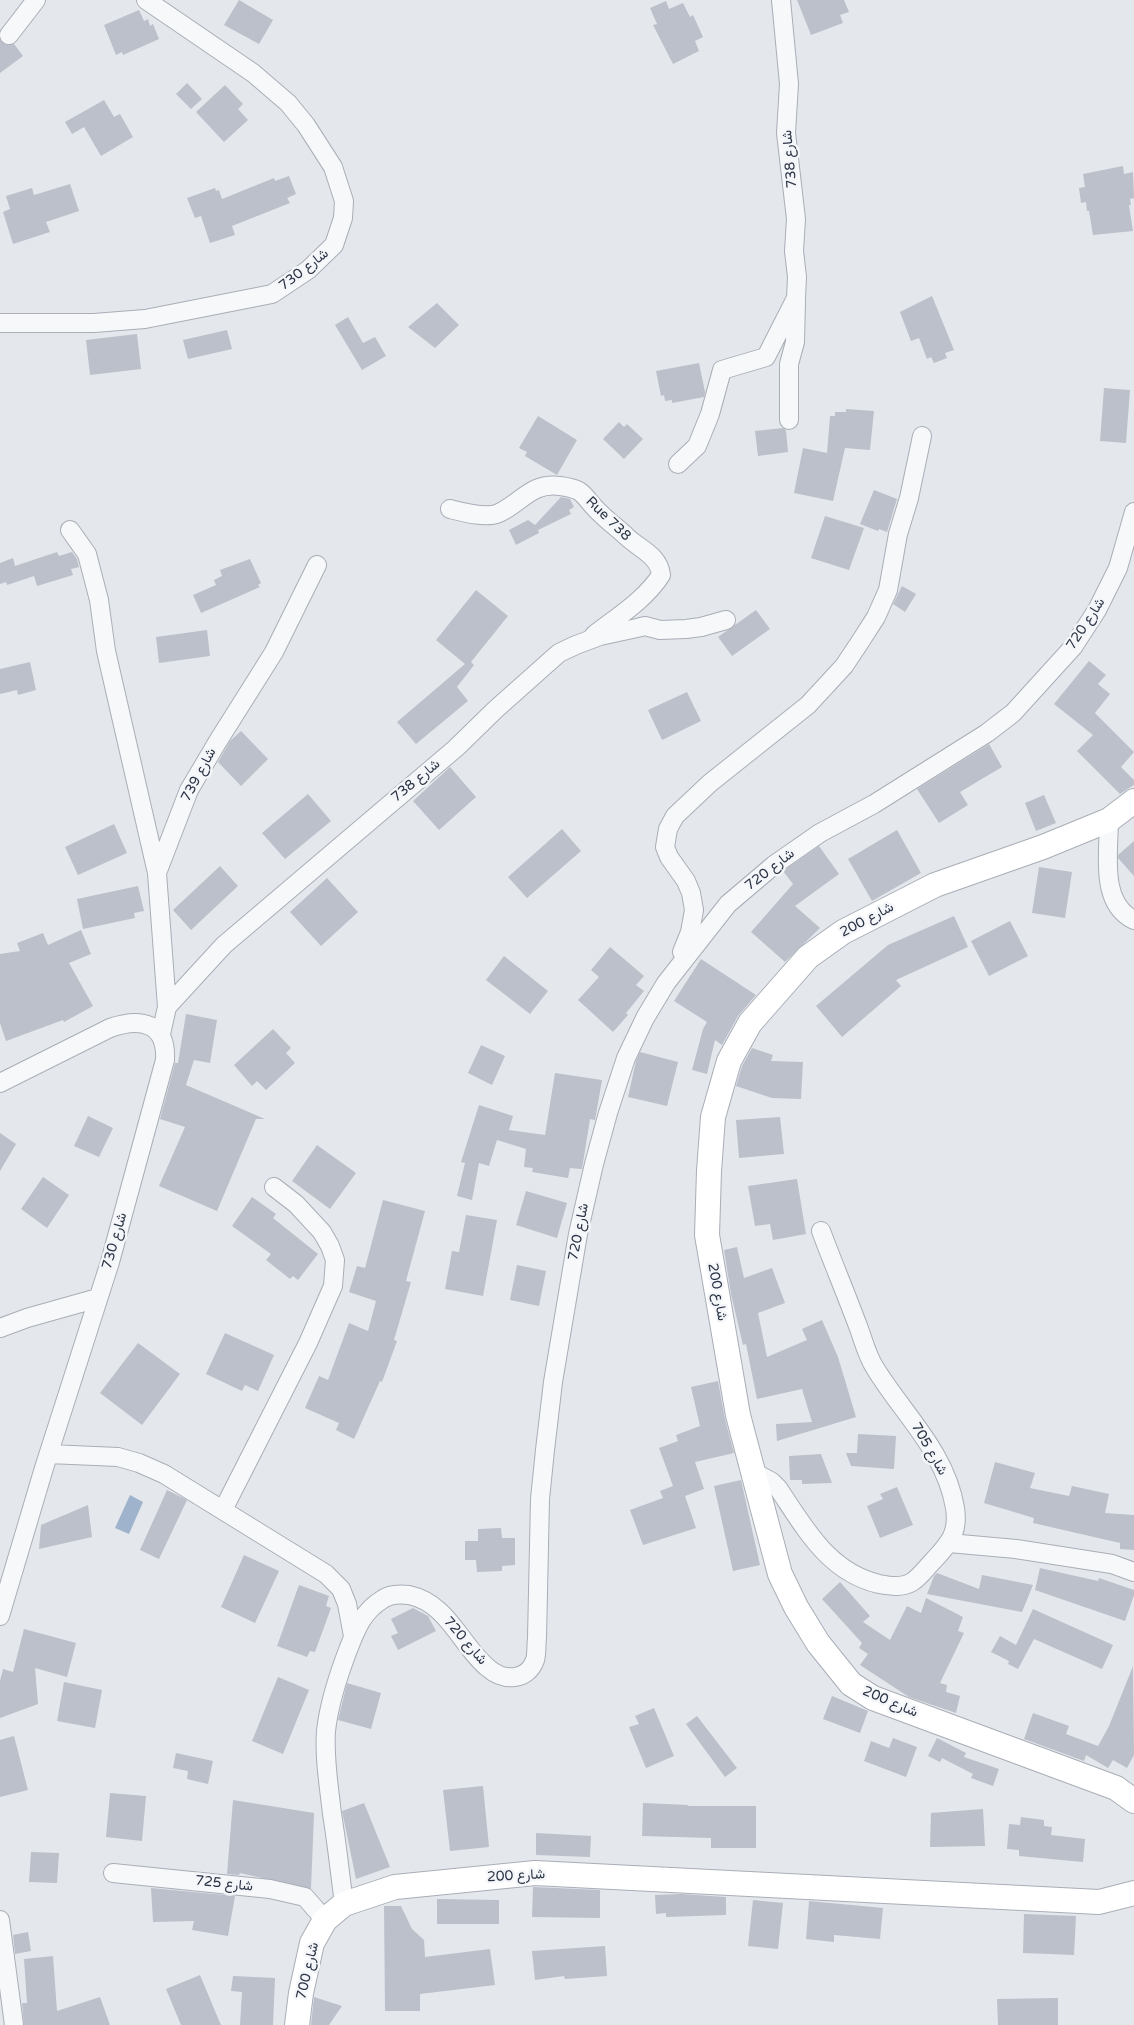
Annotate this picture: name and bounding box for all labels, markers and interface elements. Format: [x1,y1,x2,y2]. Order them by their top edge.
street label: شارع 738 [779,129,801,189]
street label: شارع 730 [276,245,332,295]
street label: Rue 738 [582,493,634,545]
street label: شارع 720 [1063,595,1109,653]
street label: شارع 739 [178,745,220,805]
street label: شارع 738 [388,756,444,806]
street label: شارع 720 [742,845,798,895]
street label: شارع 200 [837,899,897,941]
street label: شارع 720 [565,1202,593,1262]
street label: شارع 730 [99,1211,131,1271]
street label: شارع 200 [704,1262,730,1322]
street label: شارع 705 [907,1420,951,1478]
street label: شارع 720 [440,1614,490,1668]
street label: شارع 200 [860,1683,920,1721]
street label: شارع 200 [487,1866,545,1886]
street label: شارع 725 [194,1873,254,1895]
street label: شارع 700 [293,1941,323,2001]

